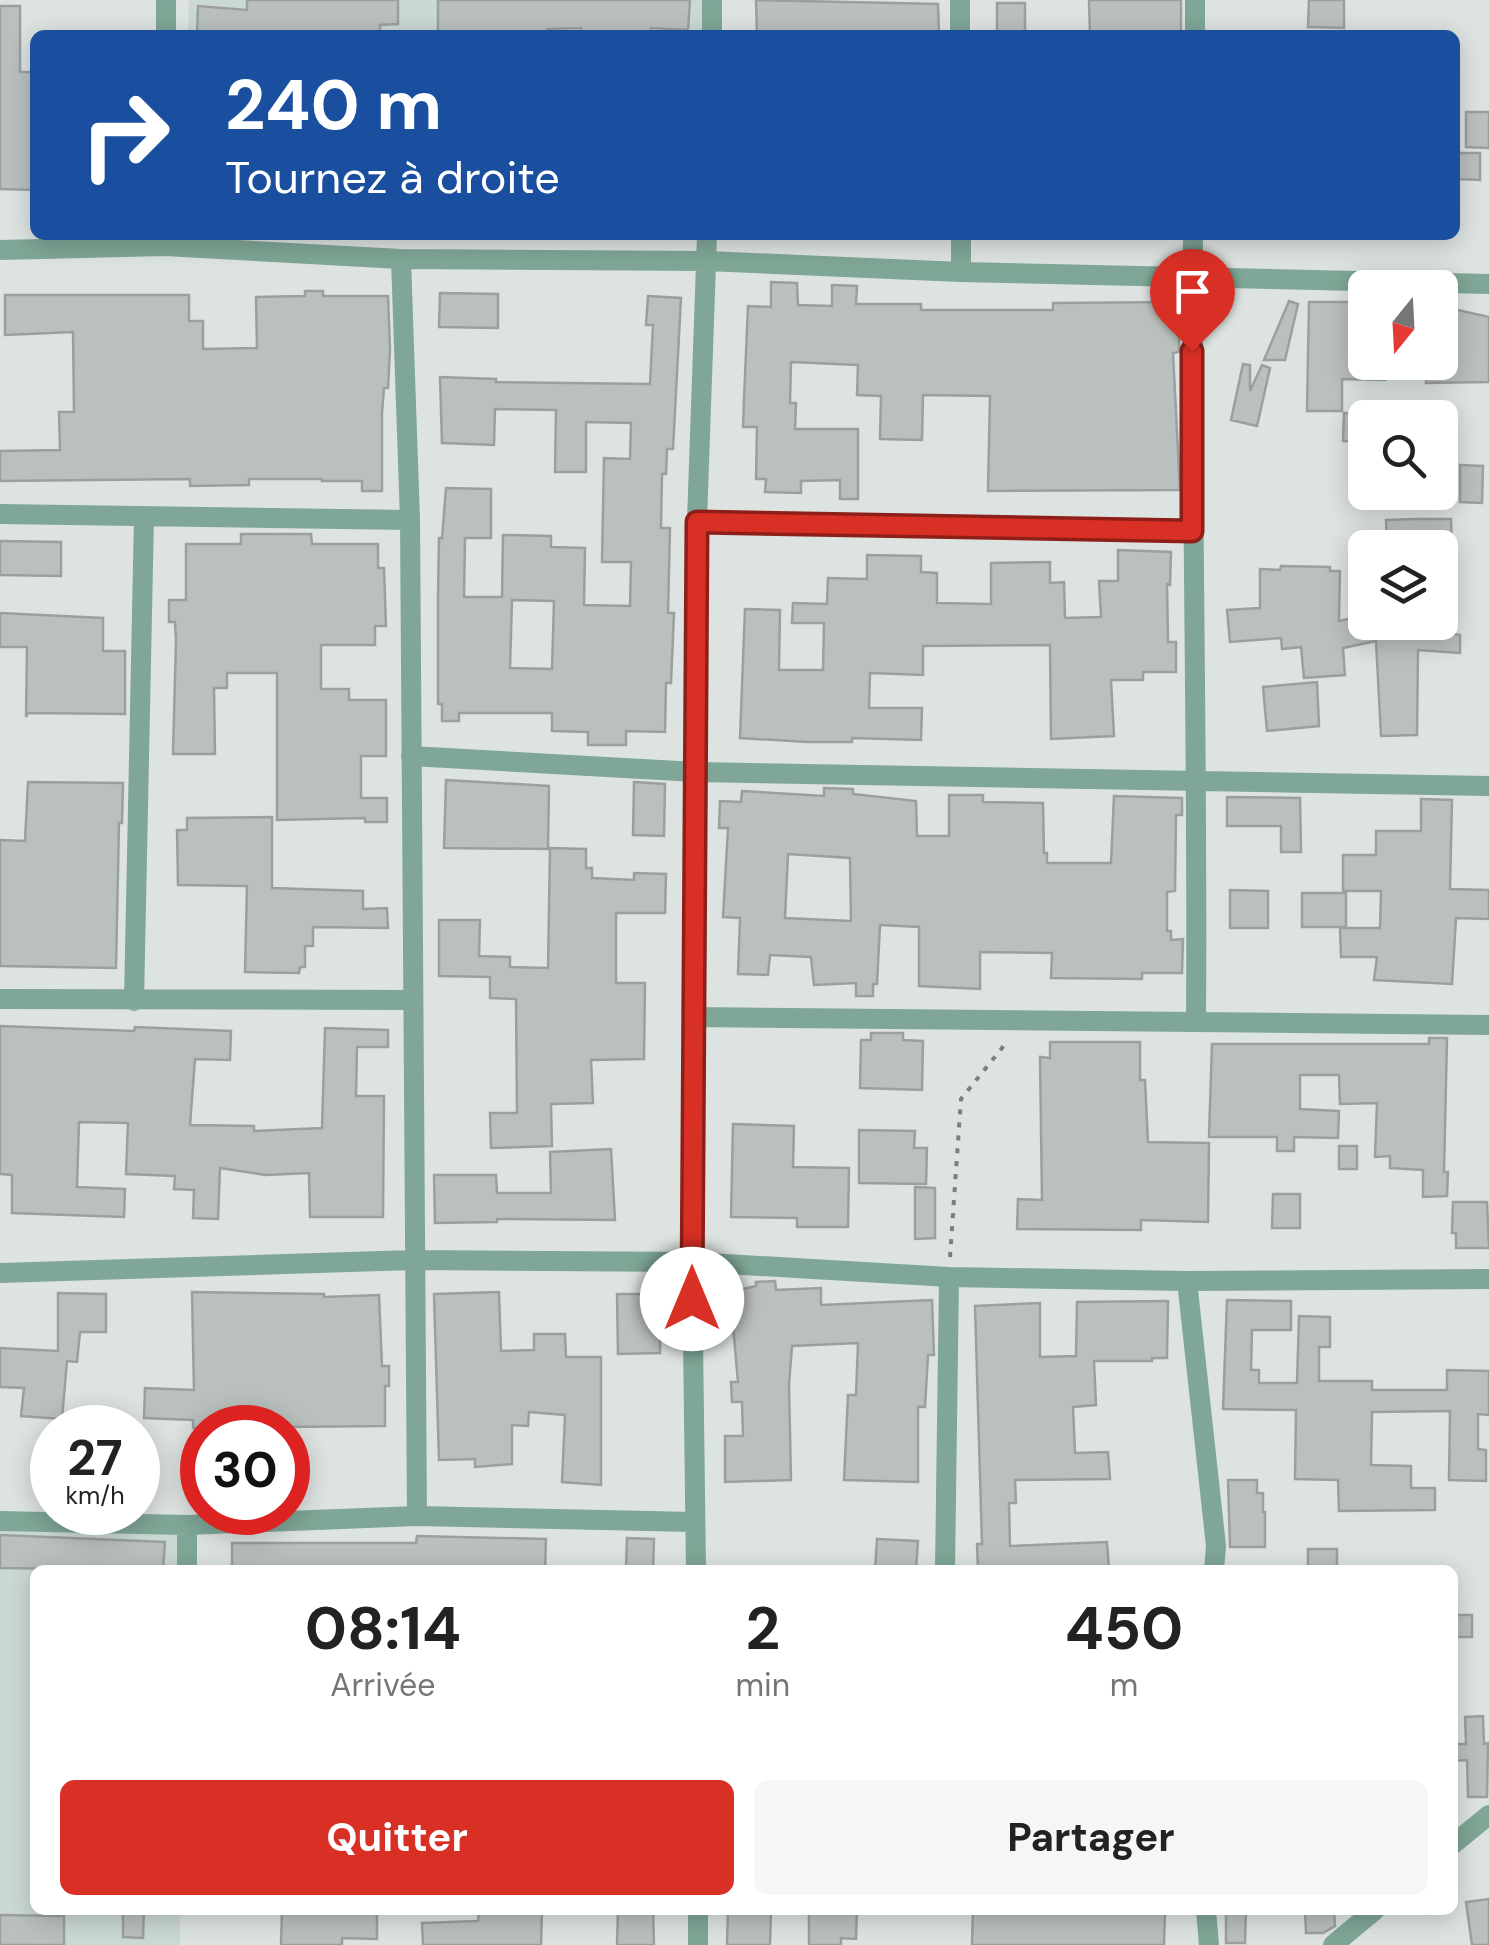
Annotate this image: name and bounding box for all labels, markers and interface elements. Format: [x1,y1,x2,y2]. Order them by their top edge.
text: 240 m [225,60,442,151]
icon: right [60,70,190,200]
text: Tournez à droite [225,148,560,207]
pin [1150,249,1235,352]
icon: arrive [1165,264,1220,319]
north arrow [1348,270,1458,380]
map controls [1348,270,1458,640]
button: search [1348,400,1458,510]
button: layers [1348,530,1458,640]
position arrow [640,1247,744,1351]
speed limit sign: 30 [180,1405,310,1535]
text: 27 [67,1425,123,1491]
text: km/h [65,1479,125,1512]
text: 08:14 [305,1589,461,1668]
text: 2 [746,1589,780,1668]
text: 450 [1065,1589,1183,1668]
text: Arrivée [330,1664,435,1706]
text: min [736,1664,790,1706]
text: m [1110,1664,1138,1706]
button: Quitter [60,1780,734,1895]
button: Partager [754,1780,1428,1895]

